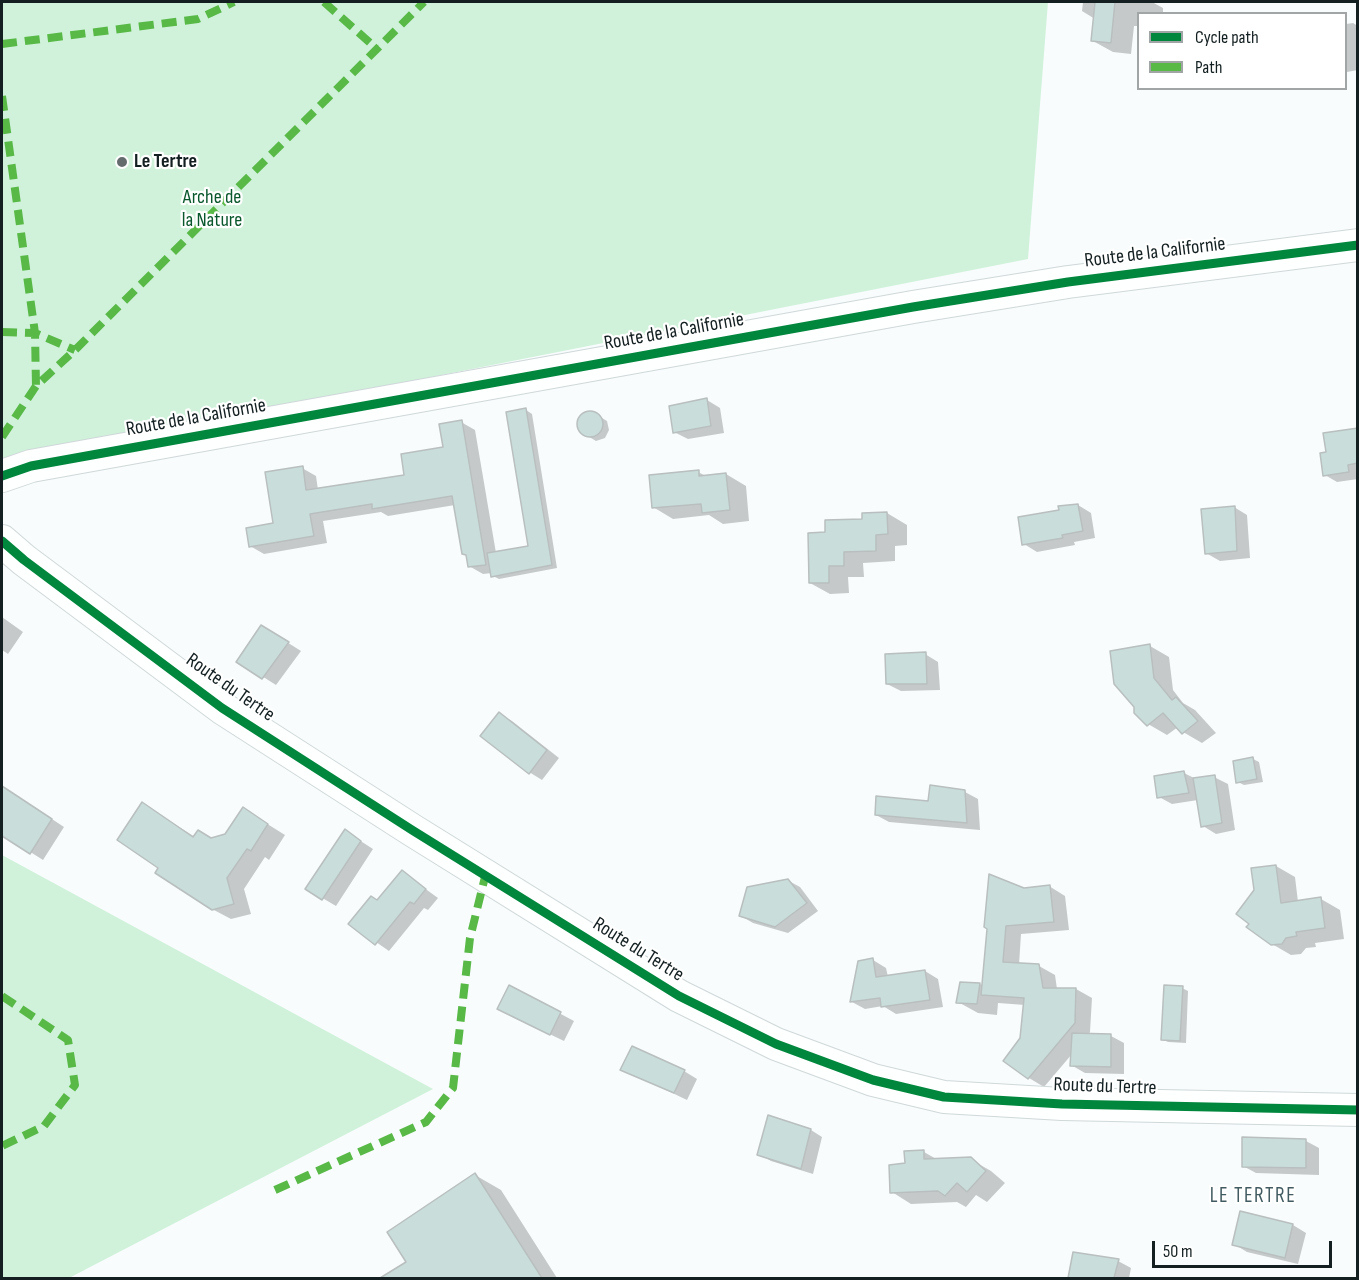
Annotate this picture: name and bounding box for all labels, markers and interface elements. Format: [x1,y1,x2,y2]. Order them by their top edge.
legend [1137,12,1347,90]
text: Cycle path [1195,27,1259,48]
text: Path [1195,57,1223,78]
place label: Le Tertre [134,150,197,174]
marker: Le Tertre [115,155,129,169]
park label: Arche de la Nature [182,186,242,233]
street label: Route de la Californie [1083,232,1227,274]
street label: Route de la Californie [602,308,746,356]
street label: Route de la Californie [124,394,268,442]
street label: Route du Tertre [181,649,279,727]
street label: Route du Tertre [588,913,688,987]
street label: Route du Tertre [1053,1073,1157,1101]
district label: LE TERTRE [1210,1184,1296,1210]
scale bar [1155,1229,1335,1267]
text: 50 m [1163,1241,1193,1262]

